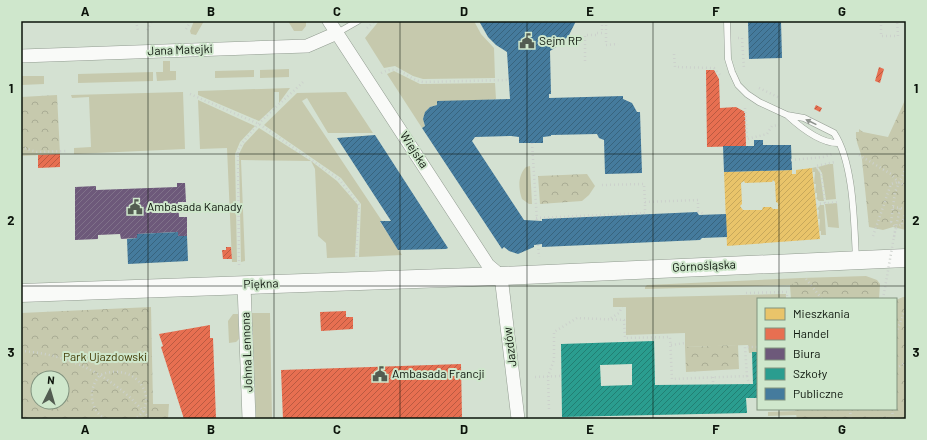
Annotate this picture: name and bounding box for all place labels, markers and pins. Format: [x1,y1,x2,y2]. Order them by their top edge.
public building icon: Sejm RP [518,32,536,50]
place label: Sejm RP [539,33,582,47]
public building icon: Ambasada Kanady [126,198,144,216]
place label: Ambasada Kanady [147,199,242,213]
public building icon: Ambasada Francji [371,365,389,383]
place label: Ambasada Francji [392,366,485,380]

